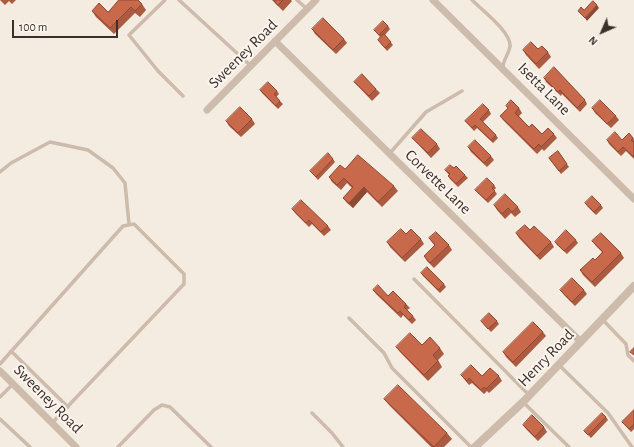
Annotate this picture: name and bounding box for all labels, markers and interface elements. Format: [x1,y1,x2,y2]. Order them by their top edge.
scale bar [14,12,120,38]
north arrow [582,12,622,52]
street label: Sweeney Road [205,16,281,92]
text: 100 m [19,21,47,33]
text: N [587,34,600,47]
street label: Isetta Lane [514,59,574,119]
street label: Corvette Lane [401,146,475,218]
street label: Henry Road [514,325,578,391]
street label: Sweeney Road [10,361,86,437]

